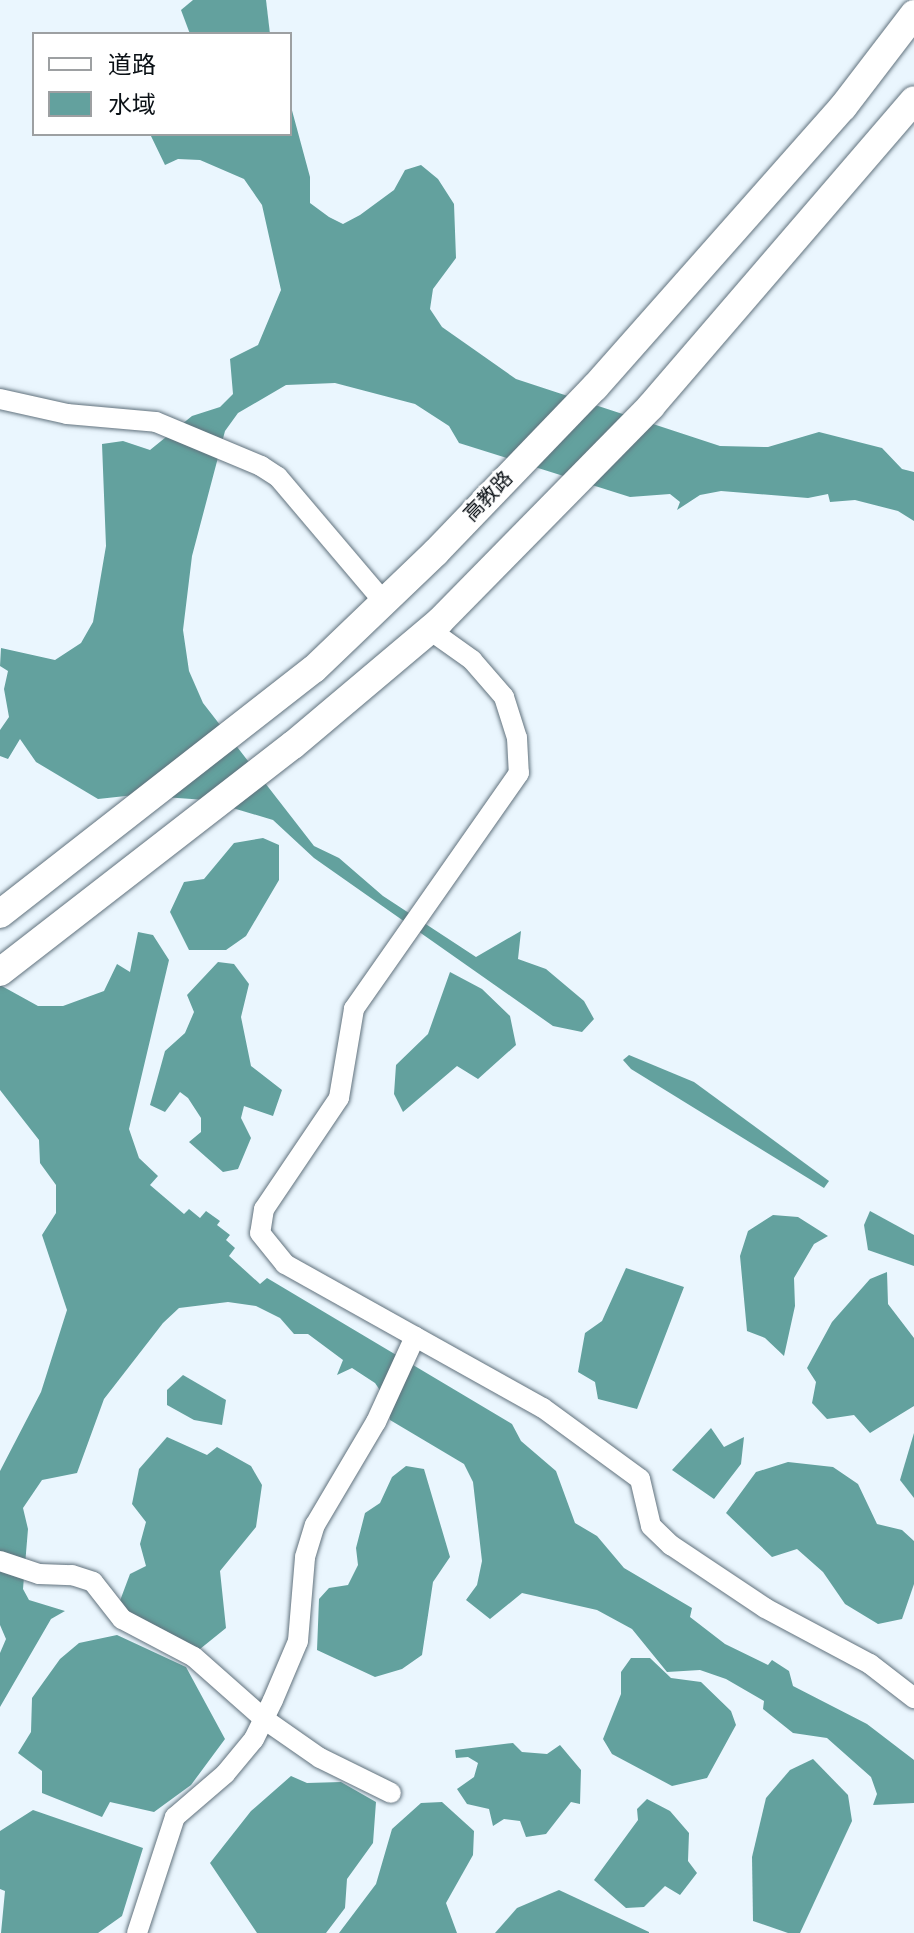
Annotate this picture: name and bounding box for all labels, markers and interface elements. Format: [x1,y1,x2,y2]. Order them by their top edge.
legend [32,32,292,136]
text: 道路 [108,48,156,83]
text: 水域 [108,88,156,123]
street label: 高教路 [460,467,518,527]

